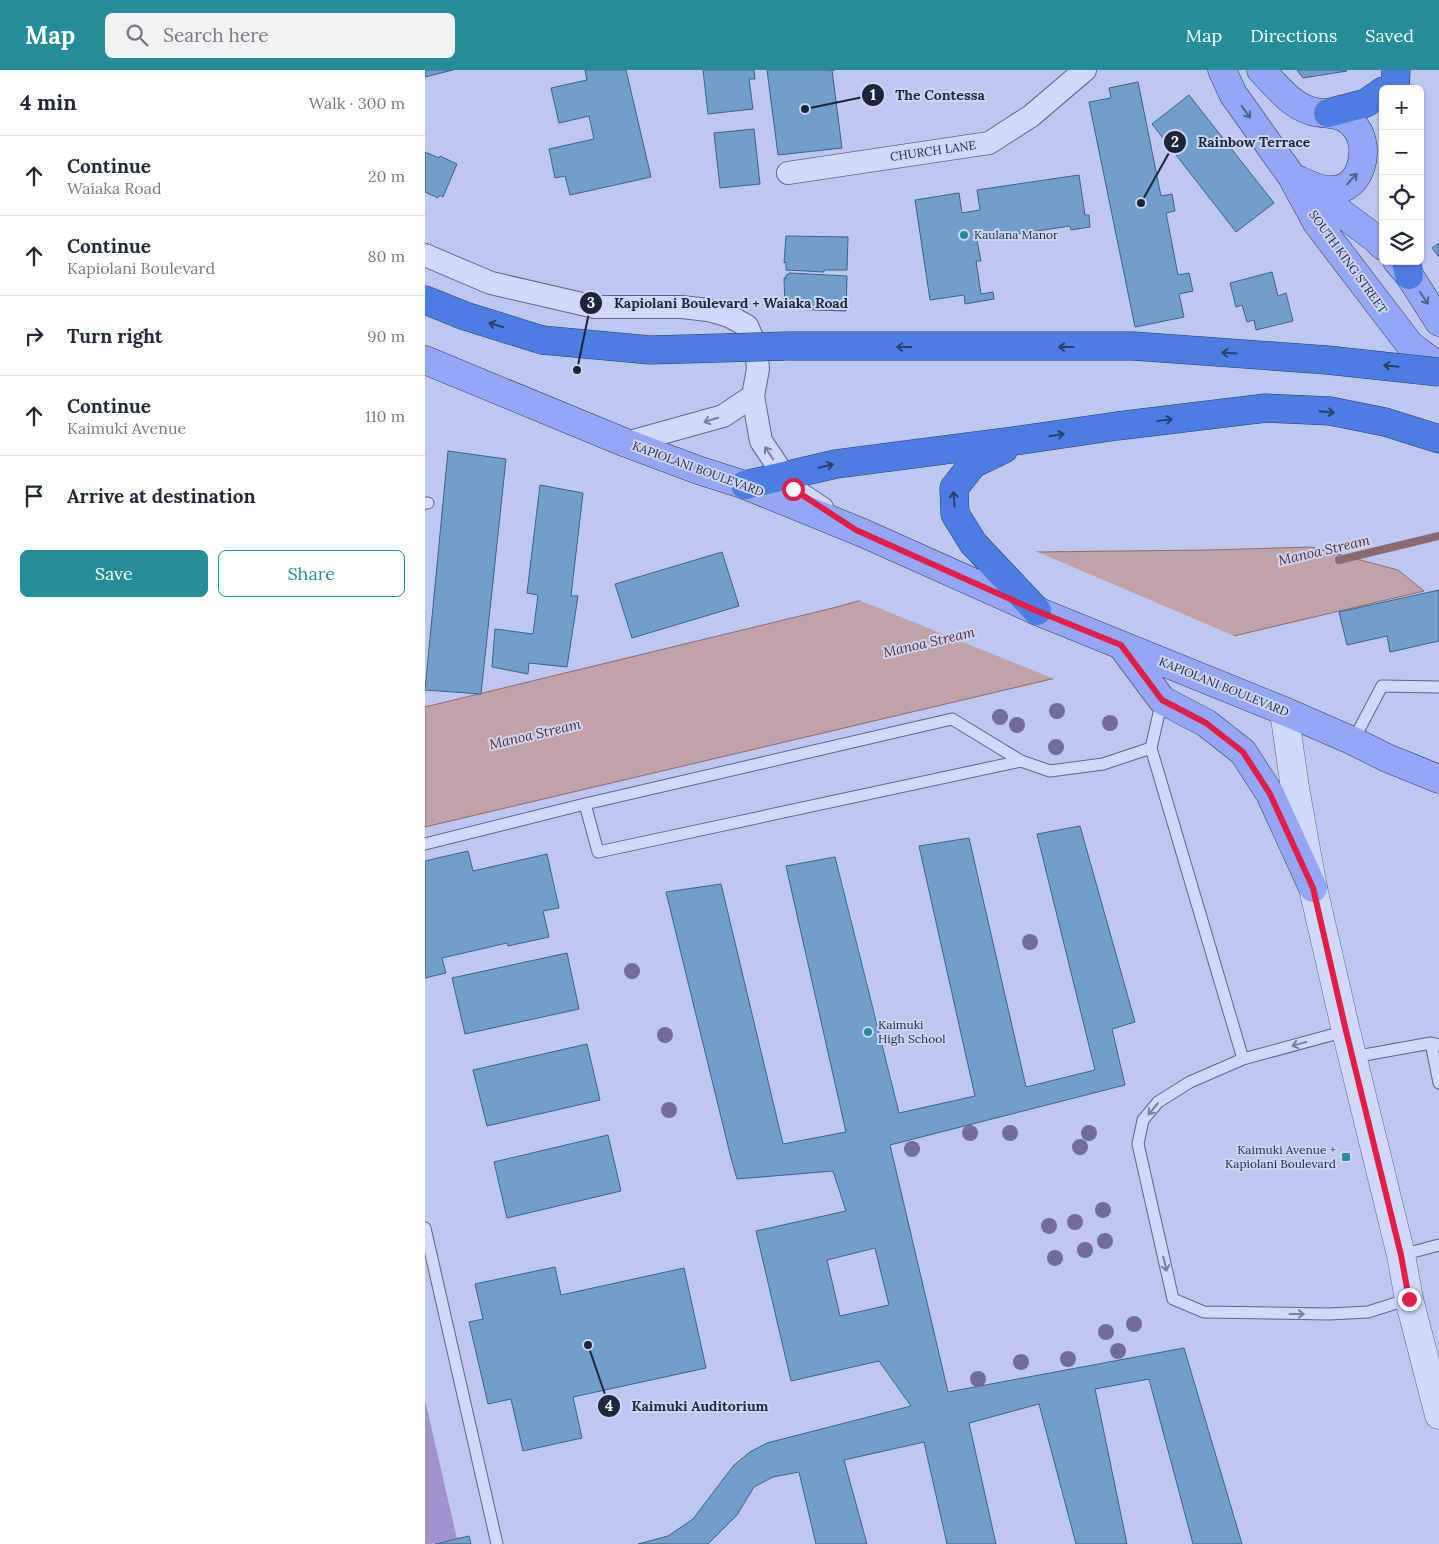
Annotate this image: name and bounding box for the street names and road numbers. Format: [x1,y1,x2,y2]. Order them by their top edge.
street label: CHURCH LANE [889,137,977,164]
street label: SOUTH KING STREET [1306,207,1391,316]
street label: KAPIOLANI BOULEVARD [630,438,766,499]
street label: KAPIOLANI BOULEVARD [1157,654,1291,720]

